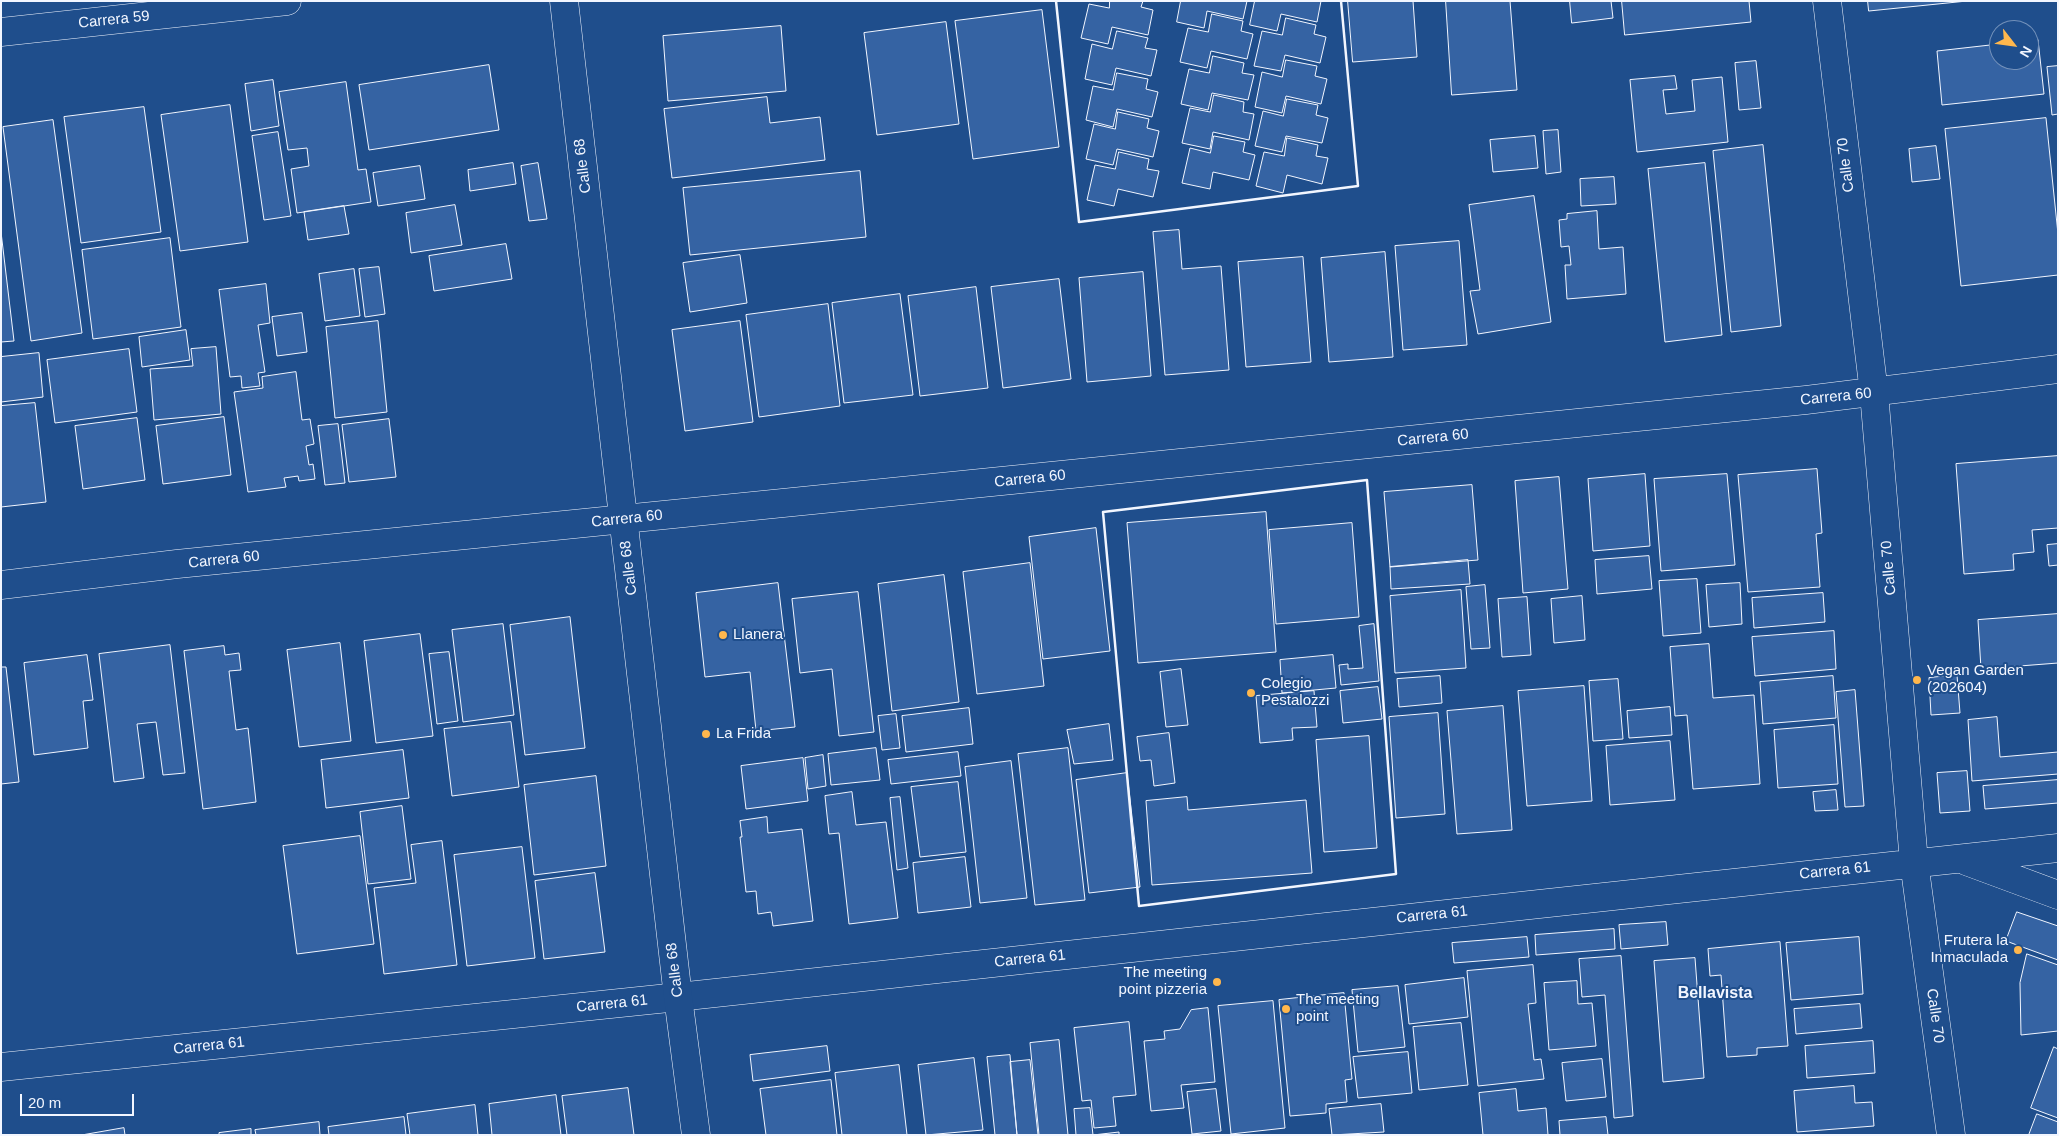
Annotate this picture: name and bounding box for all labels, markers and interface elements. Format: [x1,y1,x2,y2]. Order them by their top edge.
street label: Carrera 59 [77,7,151,33]
north arrow [1989,20,2039,70]
text: N [2017,44,2036,60]
street label: Calle 70 [1834,137,1858,193]
street label: Calle 68 [571,138,595,194]
street label: Carrera 60 [1799,384,1873,410]
street label: Carrera 60 [1396,425,1470,451]
street label: Carrera 60 [993,466,1067,492]
street label: Carrera 60 [590,506,664,532]
street label: Calle 68 [617,540,641,596]
street label: Calle 70 [1878,540,1900,596]
street label: Carrera 60 [187,547,261,573]
place label: Llanera [733,626,783,644]
marker: Llanera [717,629,729,641]
place label: Vegan Garden (202604) [1927,662,2024,697]
marker: Vegan Garden (202604) [1911,674,1923,686]
place label: Colegio Pestalozzi [1261,675,1329,710]
marker: Colegio Pestalozzi [1245,687,1257,699]
place label: La Frida [716,725,771,743]
marker: La Frida [700,728,712,740]
street label: Carrera 61 [1798,858,1872,884]
street label: Carrera 61 [1395,902,1469,928]
place label: Frutera la Inmaculada [1930,932,2008,967]
street label: Calle 68 [663,942,687,998]
marker: Frutera la Inmaculada [2012,944,2024,956]
street label: Carrera 61 [993,946,1067,972]
place label: The meeting point pizzeria [1119,964,1207,999]
marker: The meeting point pizzeria [1211,976,1223,988]
district label: Bellavista [1678,984,1752,1004]
street label: Calle 70 [1922,987,1948,1045]
street label: Carrera 61 [575,991,649,1017]
place label: The meeting point [1296,991,1379,1026]
marker: The meeting point [1280,1003,1292,1015]
street label: Carrera 61 [172,1033,246,1059]
scale bar [22,1084,136,1116]
text: 20 m [28,1094,61,1111]

